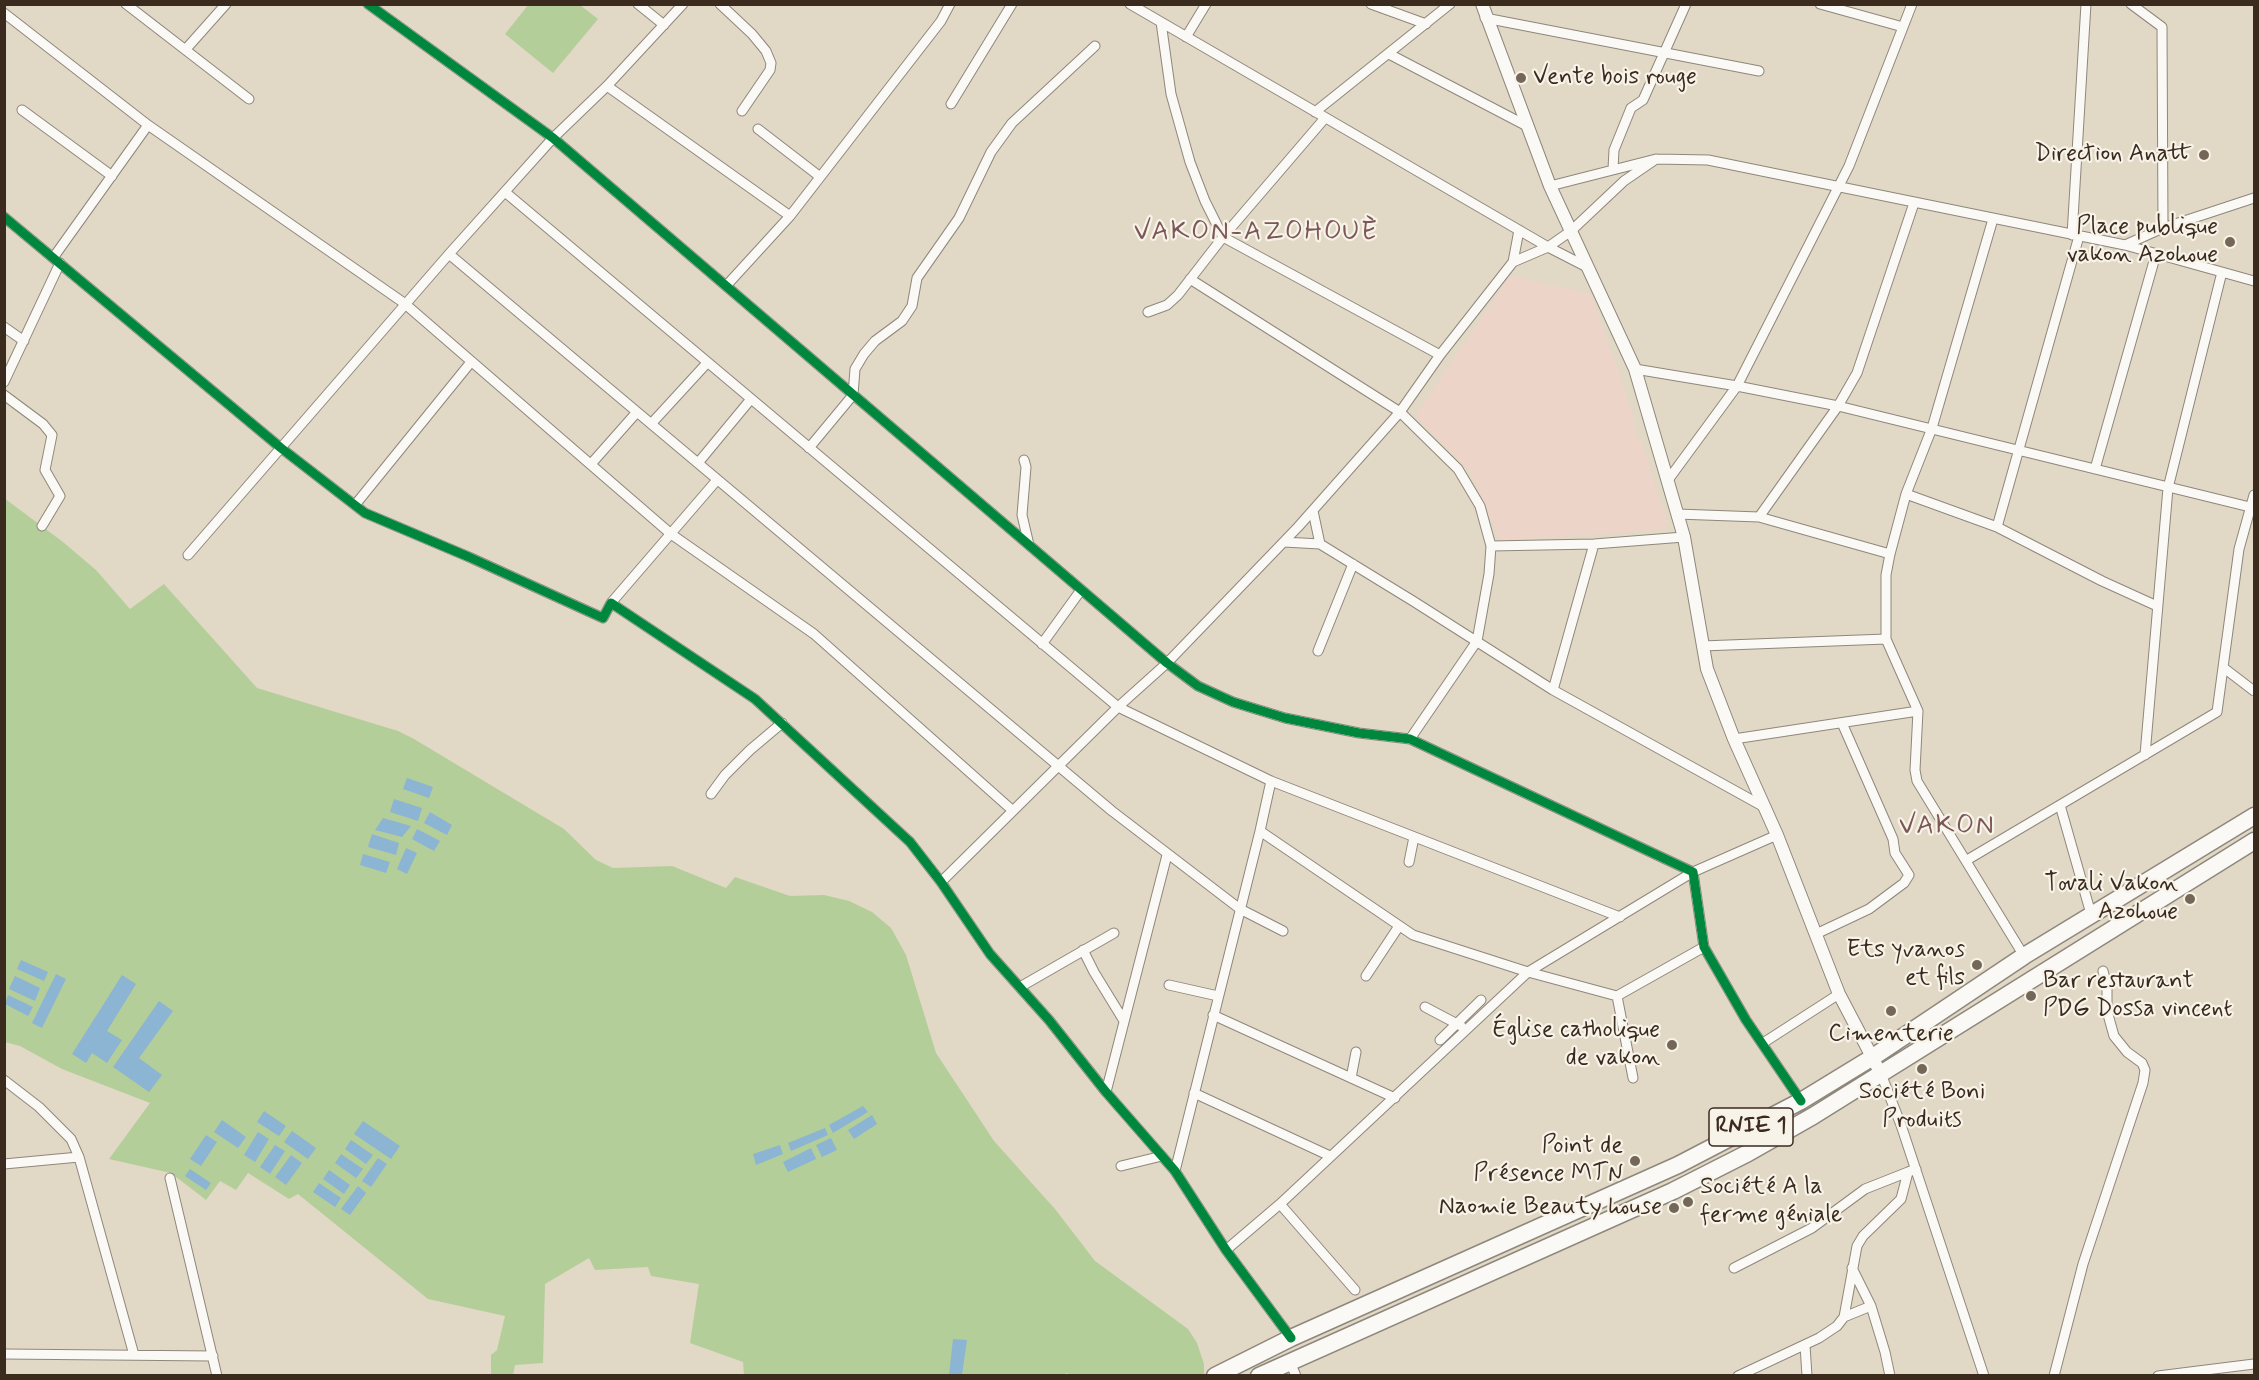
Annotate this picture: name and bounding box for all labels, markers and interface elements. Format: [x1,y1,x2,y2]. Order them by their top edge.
place label: Vente bois rouge [1533,64,1697,92]
marker: Vente bois rouge [1514,71,1528,85]
place label: Direction Anatt [2034,141,2192,169]
marker: Direction Anatt [2197,148,2211,162]
place label: Place publique vakon Azohoue [2067,214,2218,270]
district label: VAKON-AZOHOUÈ [1137,217,1375,249]
marker: Place publique vakon Azohoue [2223,235,2237,249]
district label: VAKON [1900,811,1994,843]
place label: Tovali Vakon Azohoue [2044,871,2178,927]
marker: Tovali Vakon Azohoue [2183,892,2197,906]
place label: Ets yvanos et fils [1846,937,1965,993]
marker: Ets yvanos et fils [1970,958,1984,972]
place label: Bar restaurant PDG Dossa vincent [2043,968,2233,1024]
marker: Bar restaurant PDG Dossa vincent [2024,989,2038,1003]
marker: Cimenterie [1884,1004,1898,1018]
place label: Église catholique de vakon [1492,1017,1660,1073]
place label: Cimenterie [1828,1021,1954,1049]
marker: Église catholique de vakon [1665,1038,1679,1052]
marker: Société Boni Produits [1915,1062,1929,1076]
place label: Société Boni Produits [1859,1079,1985,1135]
road number: RNIE 1 [1709,1108,1793,1146]
place label: Point de Présence MTN [1474,1133,1623,1189]
marker: Point de Présence MTN [1628,1154,1642,1168]
place label: Société A la ferme géniale [1700,1174,1842,1230]
place label: Naomie Beauty house [1439,1194,1662,1222]
marker: Société A la ferme géniale [1681,1195,1695,1209]
marker: Naomie Beauty house [1667,1201,1681,1215]

